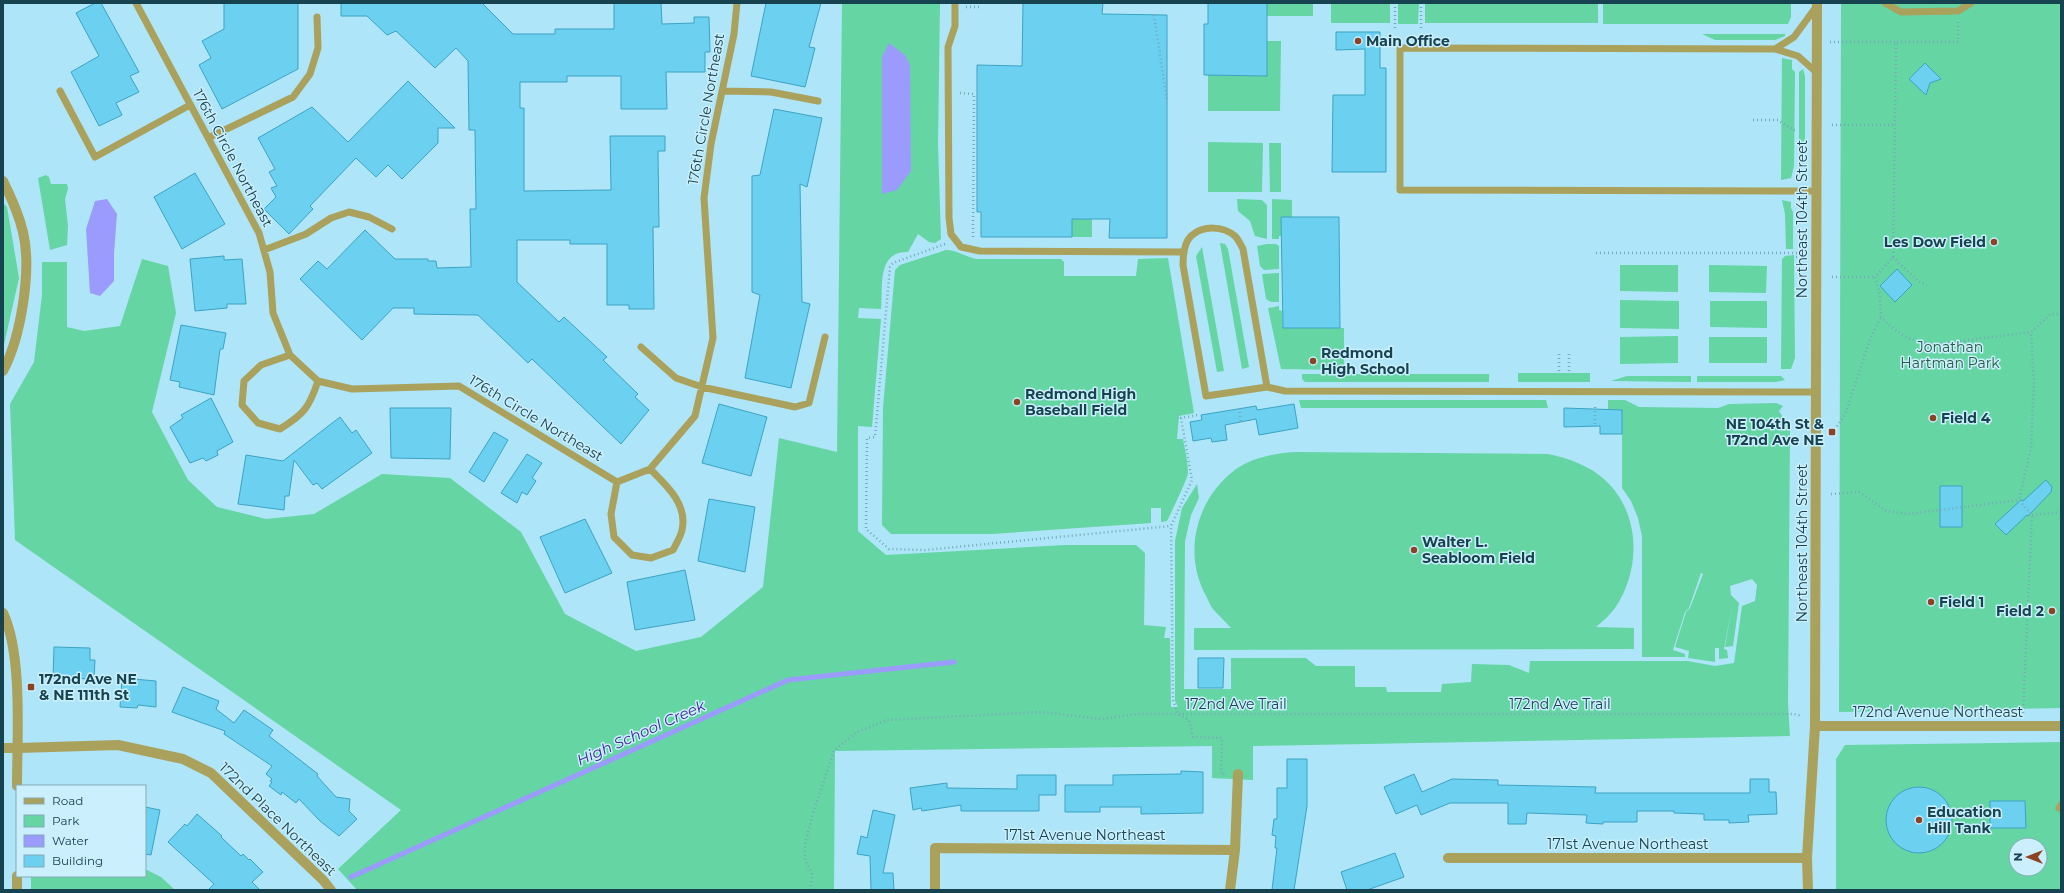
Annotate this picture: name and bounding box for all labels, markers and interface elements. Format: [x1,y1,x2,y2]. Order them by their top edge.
street label: 176th Circle Northeast [684,32,728,186]
place label: Main Office [1366,32,1450,50]
marker: Main Office [1353,36,1363,46]
street label: 176th Circle Northeast [189,86,277,230]
street label: Northeast 104th Street [1793,139,1811,298]
place label: Les Dow Field [1884,233,1986,251]
marker: Les Dow Field [1989,237,1999,247]
park label: Jonathan Hartman Park [1900,338,2000,372]
place label: Redmond High School [1321,344,1409,378]
marker: Redmond High School [1308,356,1318,366]
street label: 176th Circle Northeast [466,371,607,465]
place label: Redmond High Baseball Field [1025,385,1136,419]
marker: Redmond High Baseball Field [1012,397,1022,407]
place label: Field 4 [1941,409,1991,427]
marker: Field 4 [1928,413,1938,423]
place label: NE 104th St & 172nd Ave NE [1726,415,1824,449]
marker: NE 104th St & 172nd Ave NE [1827,427,1837,437]
street label: Northeast 104th Street [1793,463,1811,622]
place label: Walter L. Seabloom Field [1422,533,1535,567]
marker: Walter L. Seabloom Field [1409,545,1419,555]
place label: Field 1 [1939,593,1984,611]
marker: Field 1 [1926,597,1936,607]
place label: Field 2 [1996,602,2044,620]
marker: Field 2 [2047,606,2057,616]
place label: 172nd Ave NE & NE 111th St [39,670,137,704]
marker: 172nd Ave NE & NE 111th St [26,682,36,692]
water label: High School Creek [574,695,709,769]
street label: 172nd Ave Trail [1185,695,1287,713]
street label: 172nd Ave Trail [1509,695,1611,713]
street label: 172nd Avenue Northeast [1853,703,2024,721]
street label: 172nd Place Northeast [216,758,341,880]
legend [16,785,146,877]
text: Road [52,793,83,808]
place label: Education Hill Tank [1927,803,2002,837]
text: Park [52,813,80,828]
marker: Education Hill Tank [1914,815,1924,825]
street label: 171st Avenue Northeast [1004,826,1166,844]
text: Water [52,833,89,848]
street label: 171st Avenue Northeast [1547,835,1709,853]
north arrow [2008,837,2048,877]
text: Building [52,853,103,868]
text: N [2011,853,2025,861]

